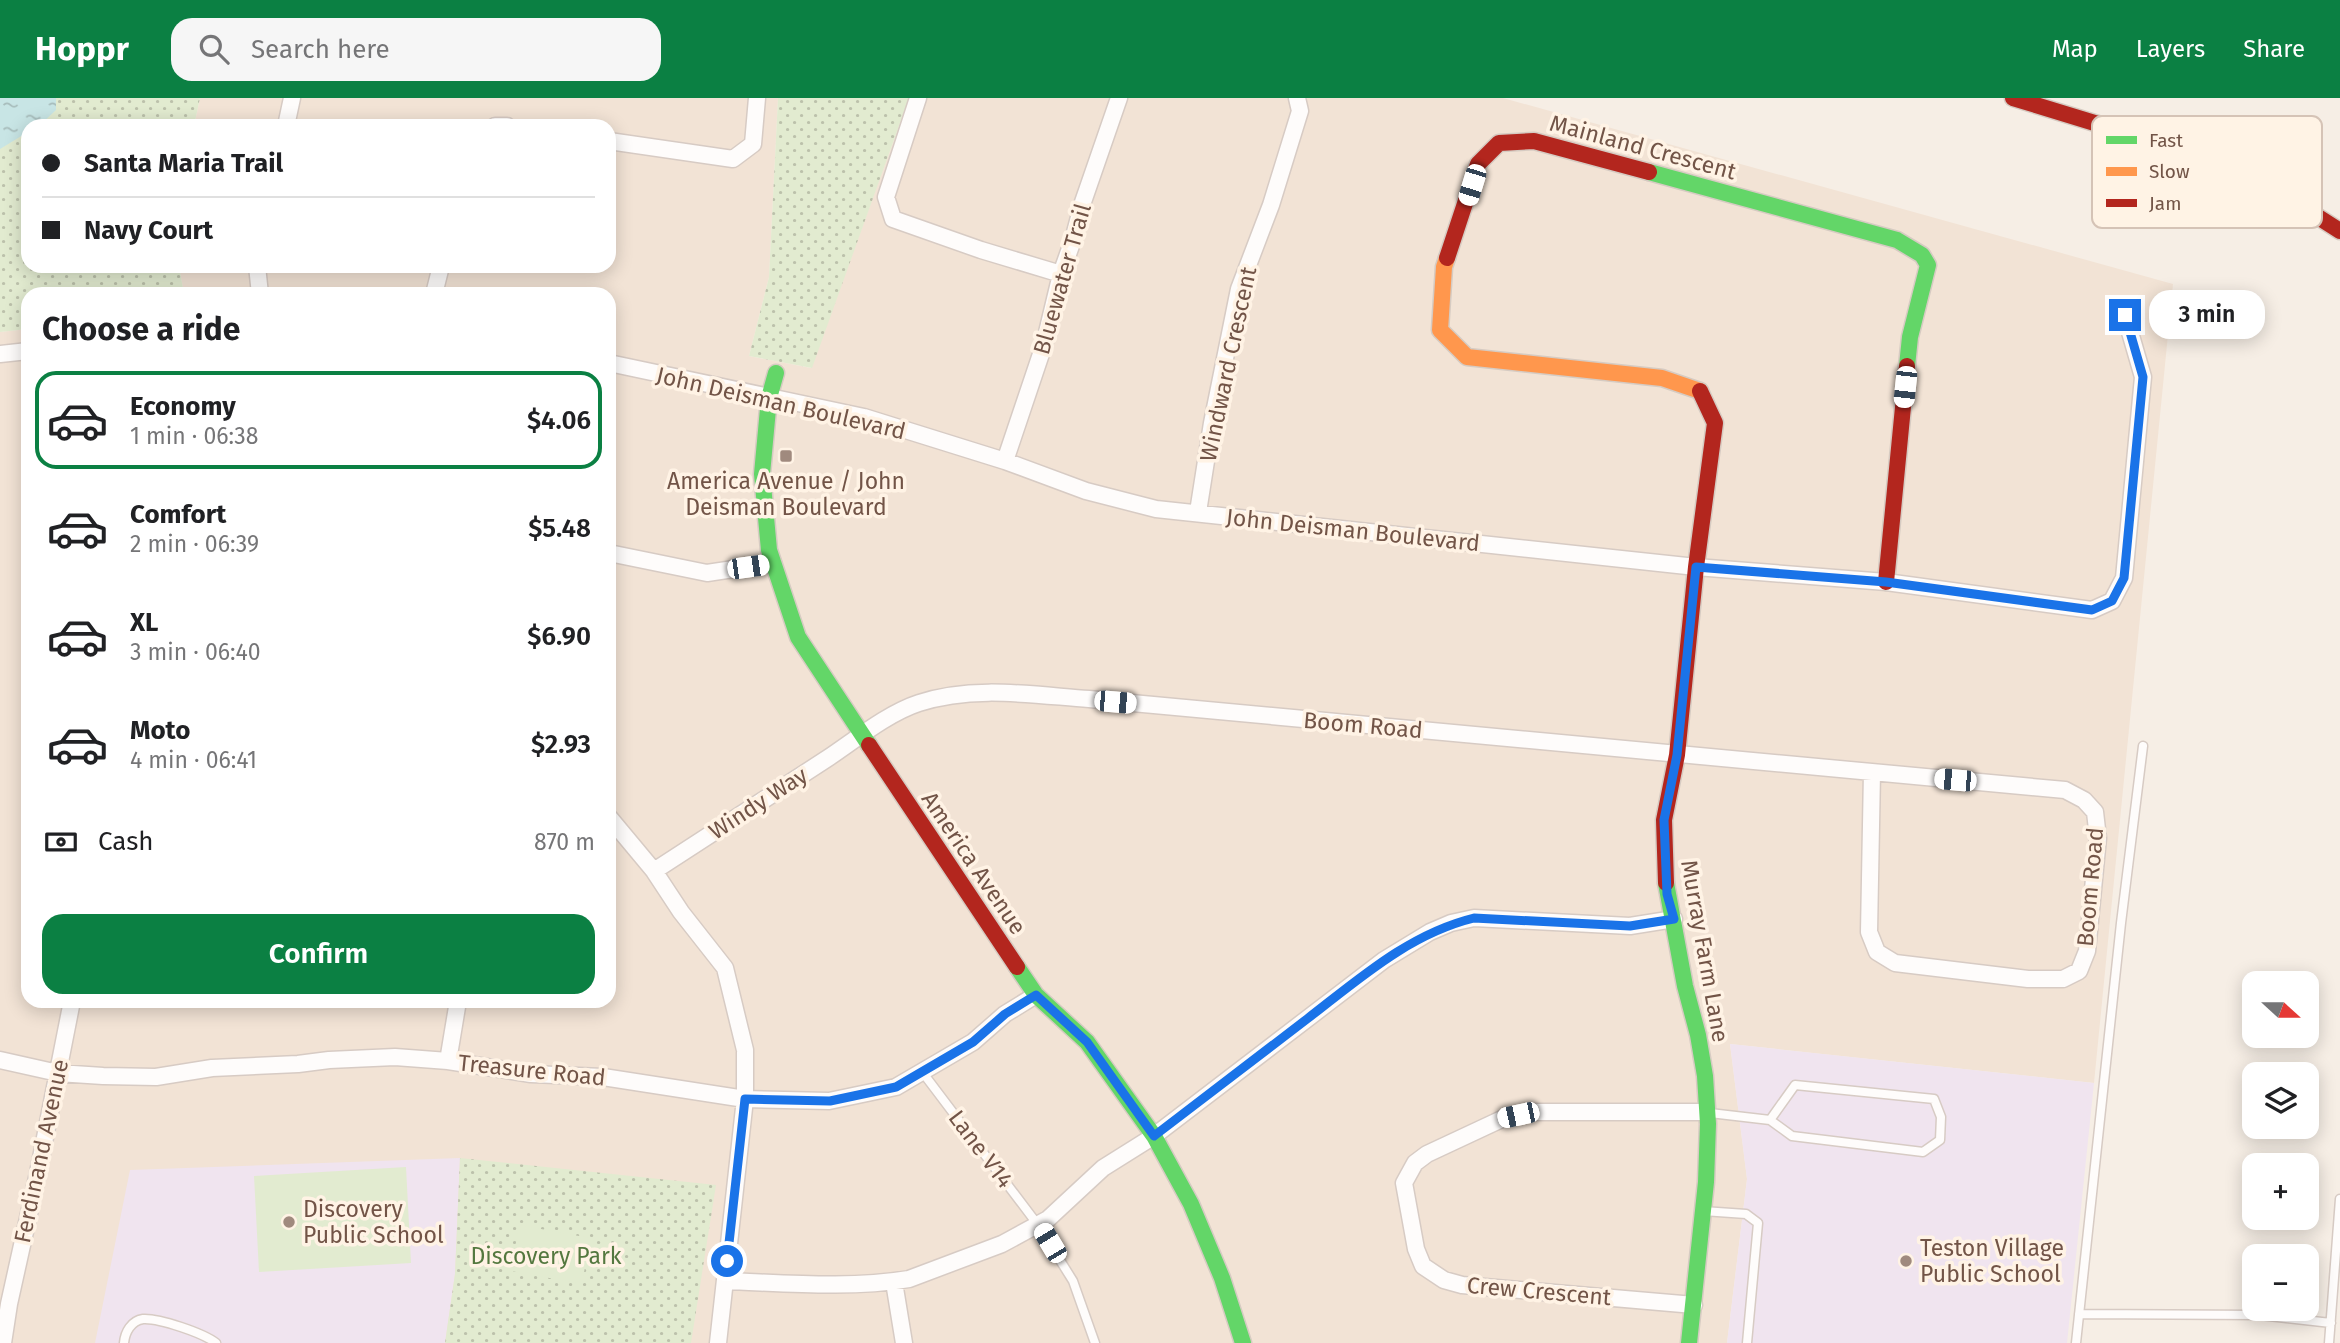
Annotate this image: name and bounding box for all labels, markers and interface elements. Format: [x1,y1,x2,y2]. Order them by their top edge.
search box [171,18,661,81]
text: Hoppr [35,29,129,69]
icon: search [195,30,233,68]
text: Search here [251,34,390,65]
text: Map [2052,35,2098,63]
text: Layers [2136,35,2205,63]
text: Share [2243,35,2305,63]
street label: Mainland Crescent [1547,109,1740,186]
legend [2092,116,2322,228]
text: Fast [2149,129,2183,152]
text: Santa Maria Trail [84,148,283,179]
text: Slow [2149,160,2190,183]
car [1456,162,1489,208]
text: Jam [2149,192,2181,215]
street label: Bluewater Trail [1027,200,1097,358]
text: Navy Court [84,215,213,246]
street label: Windward Crescent [1194,263,1262,464]
callout: 3 min [2150,290,2265,340]
route end [2109,299,2141,331]
text: 3 min [2179,300,2235,328]
text: Choose a ride [42,310,240,348]
street label: John Deisman Boulevard [654,361,908,445]
car [1893,365,1918,409]
icon: car [46,389,109,452]
text: Economy [130,391,236,422]
text: $4.06 [527,405,591,436]
text: 1 min · 06:38 [130,422,258,450]
marker: America Avenue / John Deisman Boulevard [778,448,794,464]
place label: America Avenue / John Deisman Boulevard [667,467,905,521]
icon: car [46,497,109,560]
text: Comfort [130,499,226,530]
street label: John Deisman Boulevard [1225,503,1481,557]
text: $5.48 [528,513,591,544]
text: 2 min · 06:39 [130,530,259,558]
car [726,554,771,580]
icon: car [46,605,109,668]
text: XL [130,607,158,638]
text: $6.90 [527,621,591,652]
text: 3 min · 06:40 [130,638,261,666]
car [1094,690,1137,714]
street label: Boom Road [1302,706,1424,744]
icon: car [46,713,109,776]
text: Moto [130,715,190,746]
text: $2.93 [531,729,591,760]
text: 4 min · 06:41 [130,746,257,774]
street label: Windy Way [703,760,813,845]
car [1934,768,1977,792]
street label: America Avenue [916,786,1032,940]
icon: cash [42,823,80,861]
text: Cash [98,826,154,857]
street label: Boom Road [2071,826,2109,948]
text: 870 m [534,828,595,856]
street label: Murray Farm Lane [1675,858,1735,1044]
button: Confirm [42,914,595,994]
north arrow [2242,971,2319,1048]
map controls [2242,971,2319,1321]
street label: Treasure Road [457,1048,607,1092]
street label: Ferdinand Avenue [8,1057,74,1245]
button: layers [2242,1062,2319,1139]
car [1496,1100,1541,1130]
street label: Lane V14 [943,1104,1019,1194]
button: + [2242,1153,2319,1230]
place label: Discovery Public School [303,1195,444,1249]
marker: Discovery Public School [281,1214,297,1230]
car [1031,1220,1070,1266]
place label: Teston Village Public School [1920,1234,2064,1288]
park label: Discovery Park [470,1242,622,1270]
button: − [2242,1244,2319,1321]
route start [711,1245,743,1277]
marker: Teston Village Public School [1898,1253,1914,1269]
street label: Crew Crescent [1466,1271,1613,1311]

